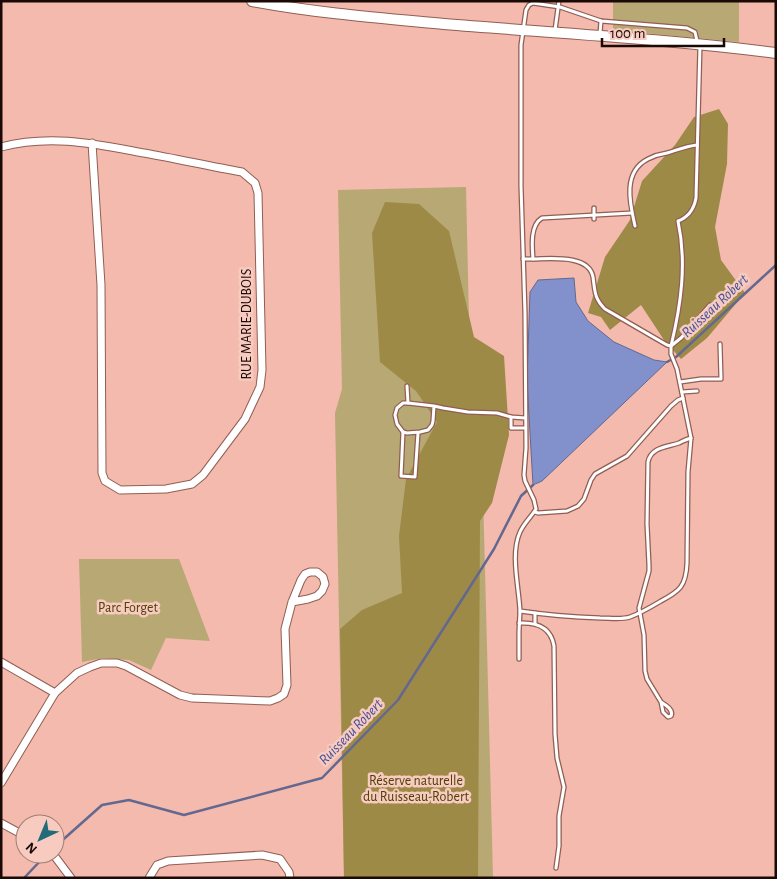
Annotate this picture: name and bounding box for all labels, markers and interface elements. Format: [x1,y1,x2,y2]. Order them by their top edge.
scale bar [602,15,724,47]
text: 100 m [610,26,645,41]
street label: RUE MARIE-DUBOIS [240,269,254,379]
water label: Ruisseau Robert [679,272,751,340]
park label: Parc Forget [98,601,159,615]
water label: Ruisseau Robert [316,696,386,768]
park label: Réserve naturelle du Ruisseau-Robert [363,774,469,804]
north arrow [15,814,65,864]
text: N [23,839,40,856]

